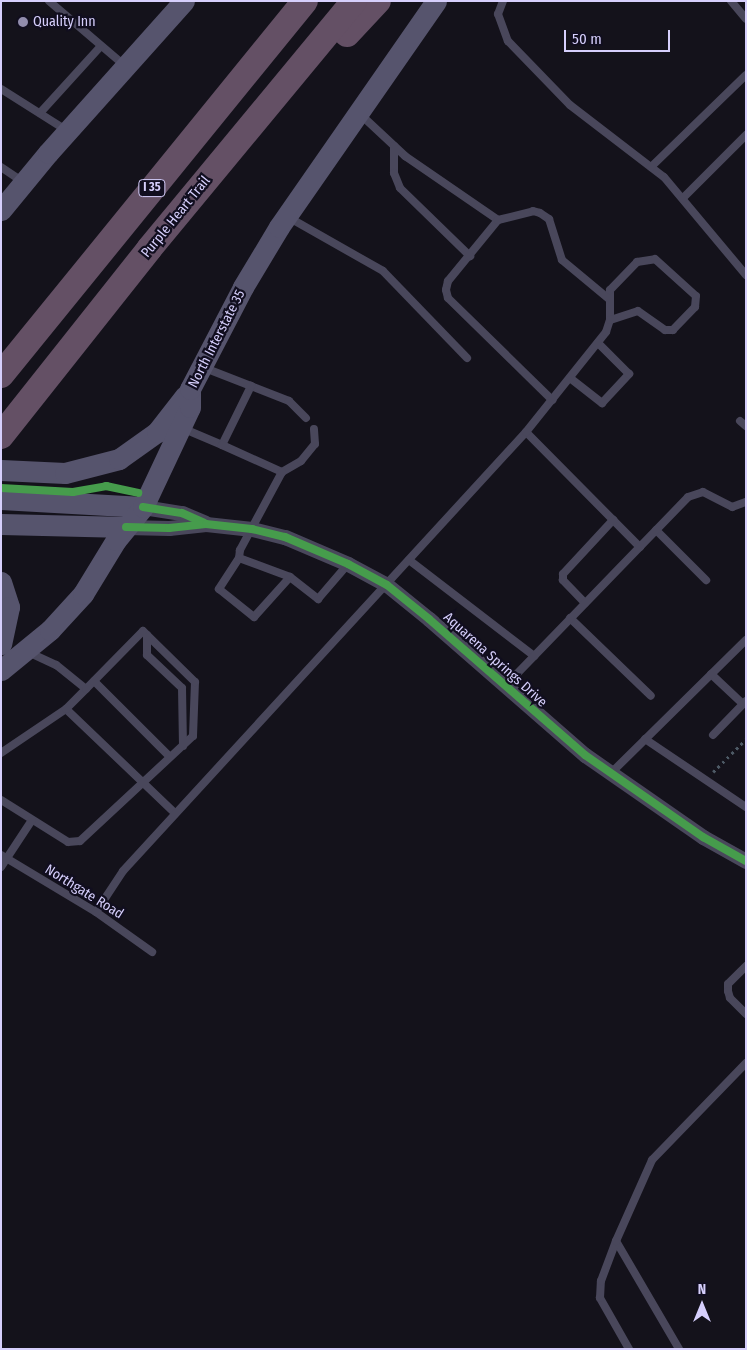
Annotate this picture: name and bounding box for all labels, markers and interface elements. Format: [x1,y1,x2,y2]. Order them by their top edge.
place label: Quality Inn [33,14,96,30]
marker: Quality Inn [17,16,29,28]
scale bar [567,20,673,52]
text: 50 m [572,30,602,48]
street label: Purple Heart Trail [138,173,214,261]
road number: I 35 [138,178,166,198]
street label: North Interstate 35 [185,287,249,391]
street label: Aquarena Springs Drive [440,609,550,711]
street label: Northgate Road [42,861,126,923]
north arrow [677,1280,727,1330]
text: N [698,1281,706,1298]

